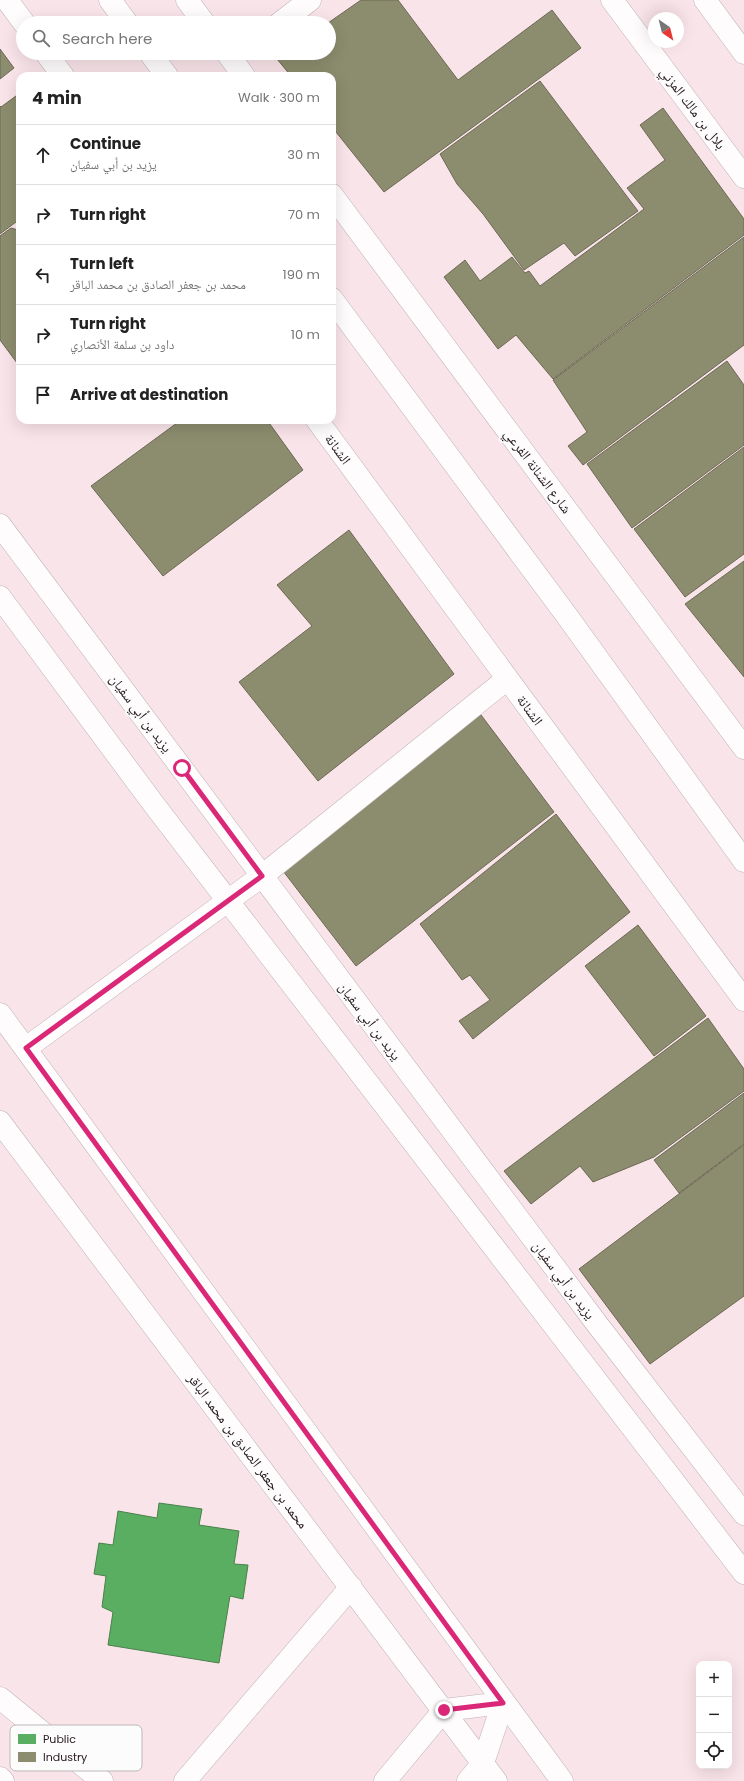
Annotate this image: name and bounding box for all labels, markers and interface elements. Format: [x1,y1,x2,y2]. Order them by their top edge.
north arrow [648,12,684,48]
search box [16,16,336,60]
icon: search [30,27,52,49]
text: Search here [62,28,152,49]
street label: بلال بن مالك المزني [654,63,731,154]
text: 4 min [32,86,82,110]
text: Walk · 300 m [238,88,320,107]
text: Continue [70,133,141,154]
icon: ahead [32,144,54,166]
text: 30 m [287,145,320,164]
text: يزيد بن أبي سفيان [70,155,157,174]
icon: right [32,204,54,226]
text: Turn right [70,204,146,225]
text: 70 m [288,205,320,224]
text: Turn left [70,253,134,274]
icon: left [32,264,54,286]
text: 190 m [283,265,320,284]
text: محمد بن جعفر الصادق بن محمد الباقر [70,275,246,294]
text: Turn right [70,313,146,334]
icon: right [32,324,54,346]
text: 10 m [291,325,320,344]
text: داود بن سلمة الأنصاري [70,335,174,354]
icon: arrive [32,384,54,406]
text: Arrive at destination [70,384,228,405]
street label: شارع الشنانة الفرعي [498,424,577,519]
street label: الشنانة [320,430,356,468]
street label: يزيد بن أبي سفيان [104,670,177,757]
street label: الشنانة [512,691,548,729]
route start [173,759,191,777]
street label: يزيد بن أبي سفيان [333,978,406,1065]
street label: يزيد بن أبي سفيان [527,1237,600,1324]
street label: محمد بن جعفر الصادق بن محمد الباقر [182,1368,313,1533]
map controls [696,1661,732,1769]
button: + [696,1661,732,1697]
button: − [696,1697,732,1733]
route end [435,1701,453,1719]
legend [10,1725,142,1771]
text: Public [43,1731,76,1747]
button: locate [696,1733,732,1769]
text: Industry [43,1749,88,1765]

